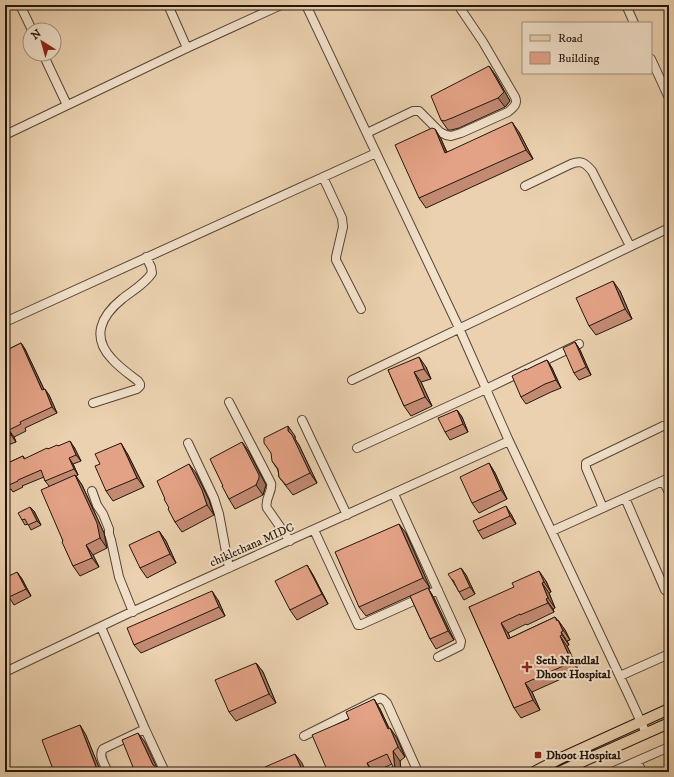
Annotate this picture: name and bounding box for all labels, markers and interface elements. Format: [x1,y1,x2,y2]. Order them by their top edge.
north arrow [22,22,62,62]
legend [522,22,652,74]
text: N [29,27,44,43]
text: Road [558,31,583,46]
text: Building [558,51,599,66]
street label: chiklethana MIDC [207,520,297,570]
place label: Seth Nandlal Dhoot Hospital [536,653,611,682]
marker: Seth Nandlal Dhoot Hospital [521,661,533,673]
place label: Dhoot Hospital [546,748,621,763]
marker: Dhoot Hospital [533,750,543,760]

